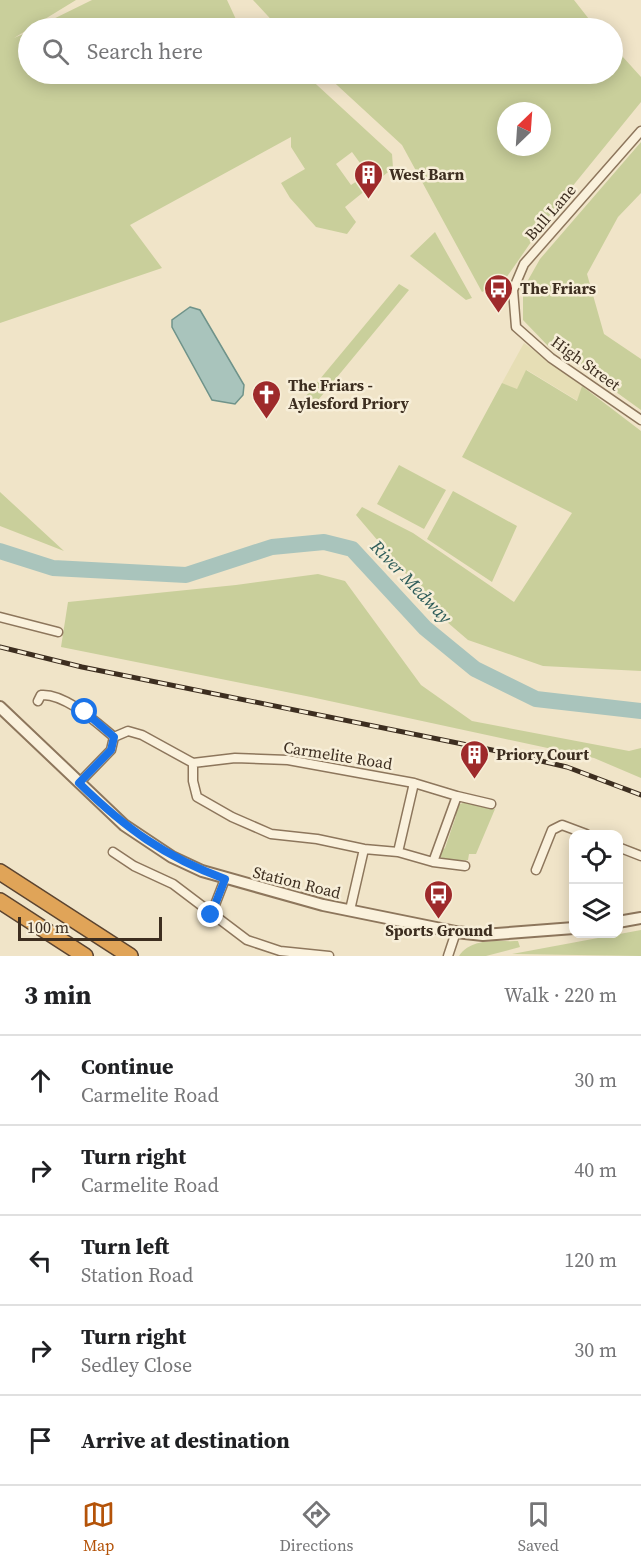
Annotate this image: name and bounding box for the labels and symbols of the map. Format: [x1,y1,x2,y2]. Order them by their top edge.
north arrow [497,102,551,156]
building icon: West Barn [352,158,384,200]
place label: West Barn [389,163,464,185]
street label: Bull Lane [519,179,581,245]
bus stop icon: The Friars [483,272,515,314]
place label: The Friars [520,277,596,299]
street label: High Street [547,331,626,396]
place label: The Friars - Aylesford Priory [288,374,410,414]
church icon: The Friars - Aylesford Priory [251,378,283,420]
water label: River Medway [364,534,458,629]
route start [71,698,97,724]
street label: Carmelite Road [282,736,394,774]
building icon: Priory Court [459,738,491,780]
place label: Priory Court [496,743,589,765]
street label: Station Road [251,860,343,904]
bus stop icon: Sports Ground [423,878,455,920]
route end [197,901,223,927]
scale bar [18,914,162,941]
place label: Sports Ground [385,919,493,941]

